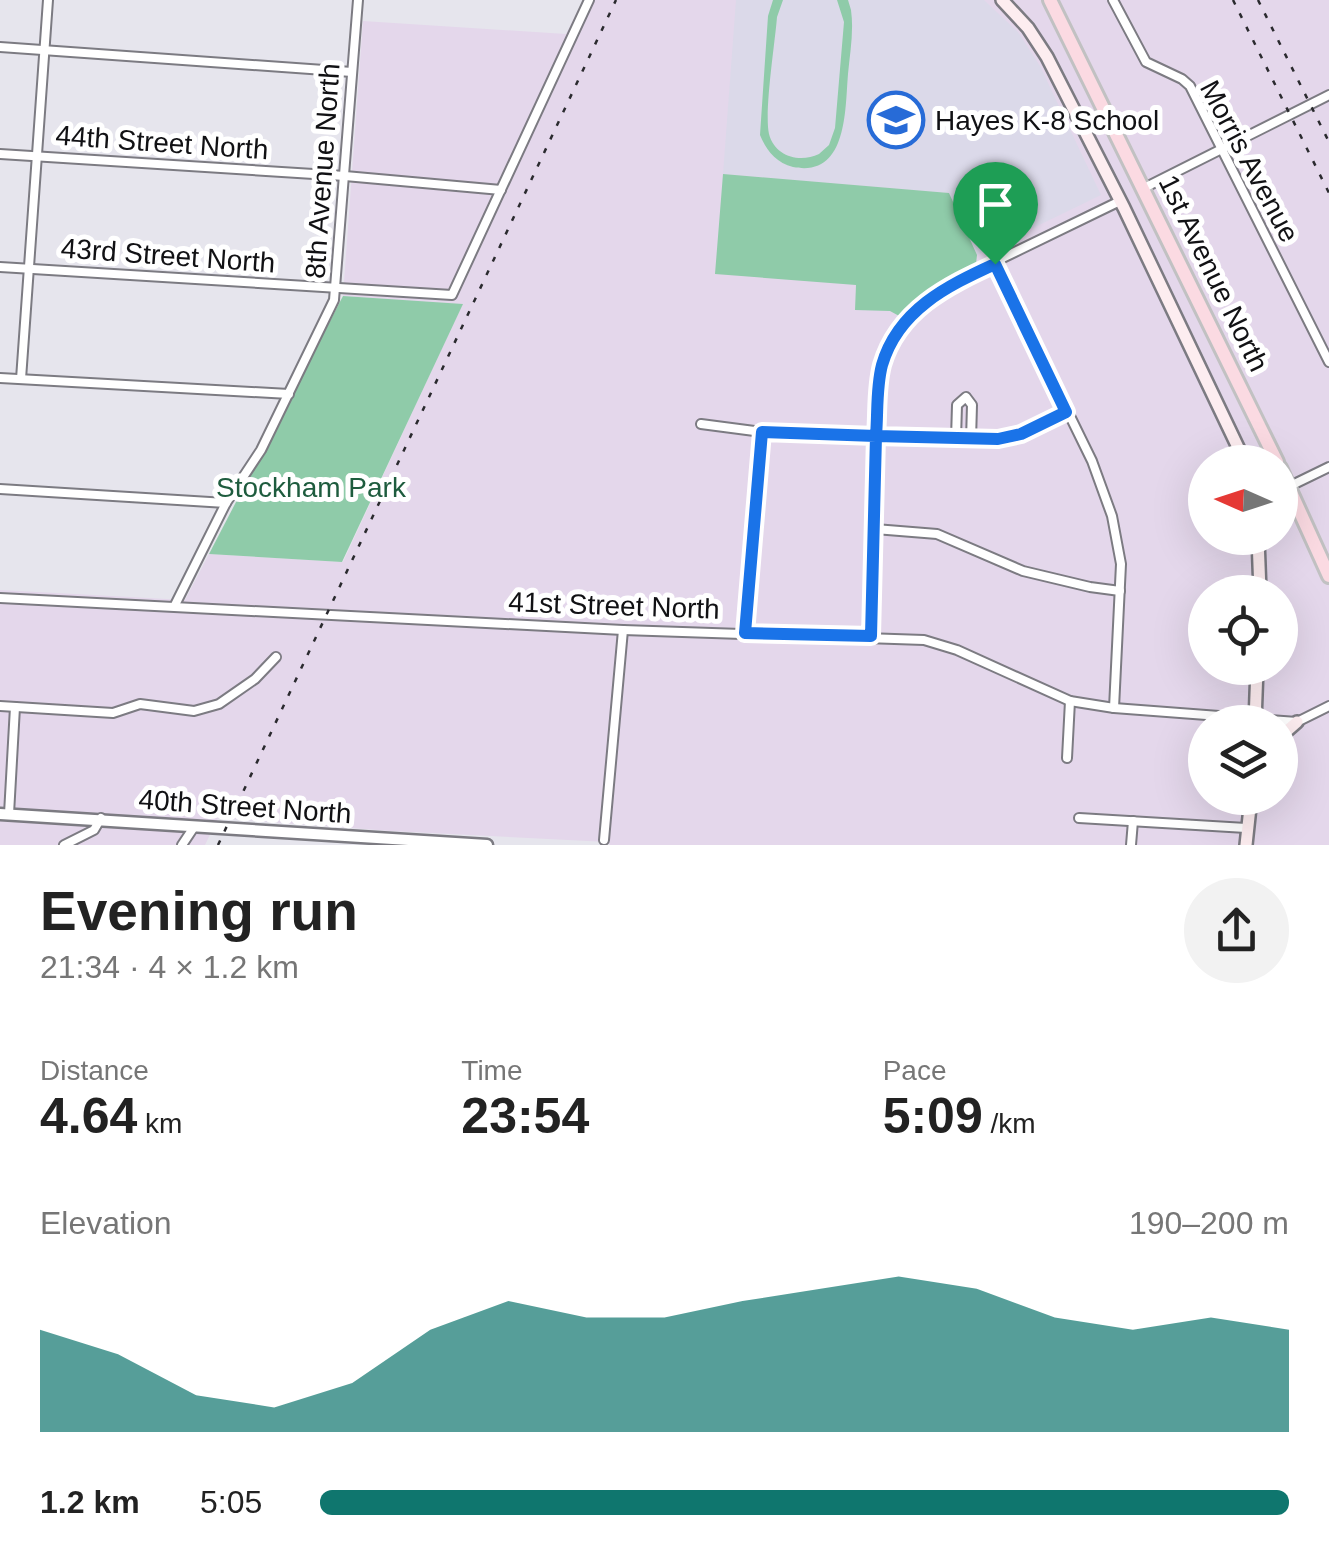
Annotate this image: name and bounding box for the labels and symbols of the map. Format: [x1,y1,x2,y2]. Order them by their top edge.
street label: 8th Avenue North [300,62,345,280]
street label: Morris Avenue [1194,75,1305,247]
school or university icon: Hayes K-8 School [866,90,926,150]
place label: Hayes K-8 School [935,105,1159,136]
street label: 44th Street North [55,120,269,165]
pin [953,162,1038,265]
street label: 1st Avenue North [1153,170,1274,376]
street label: 43rd Street North [60,233,276,278]
north arrow [1188,445,1298,555]
park label: Stockham Park [216,472,407,503]
street label: 41st Street North [508,586,720,625]
street label: 40th Street North [138,784,352,829]

